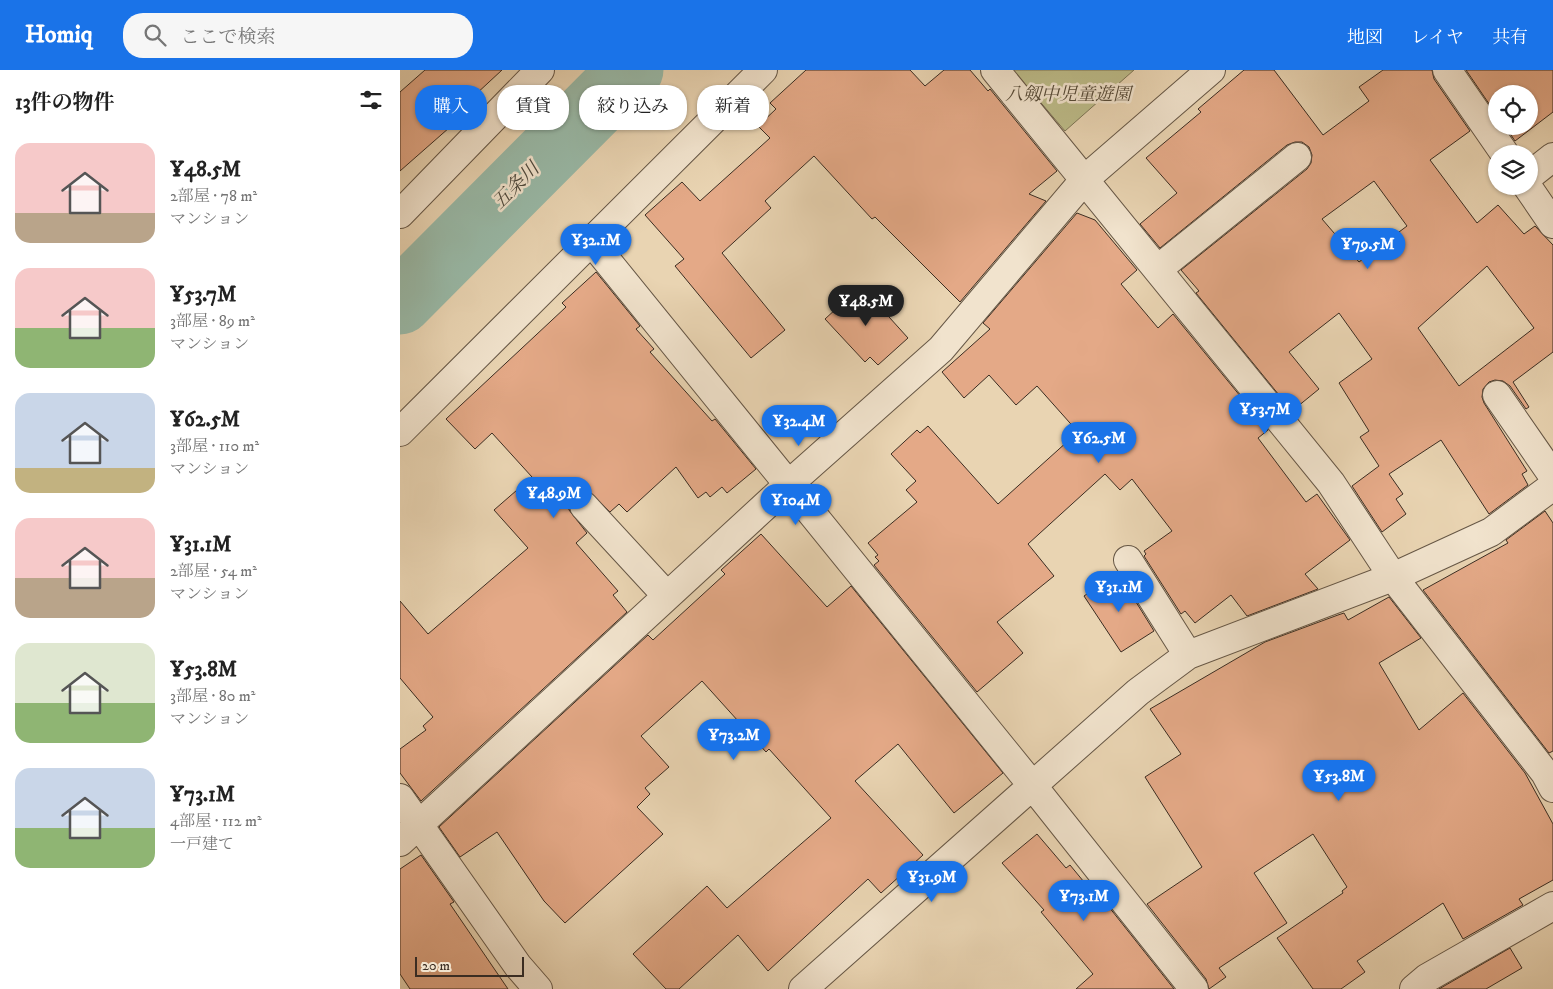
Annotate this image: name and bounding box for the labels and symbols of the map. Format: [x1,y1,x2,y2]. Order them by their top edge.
park label: 八剱中児童遊園 [1005,84,1134,106]
water label: 五条川 [488,156,546,214]
pin: ¥32.1M [555,224,637,266]
pin: ¥79.5M [1327,228,1409,270]
pin: ¥48.5M [825,284,907,327]
pin: ¥53.7M [1224,392,1306,435]
pin: ¥32.4M [758,404,840,447]
pin: ¥62.5M [1058,422,1140,464]
pin: ¥48.9M [513,476,595,519]
pin: ¥104M [761,484,831,526]
pin: ¥31.1M [1078,570,1160,613]
pin: ¥73.2M [693,718,775,761]
pin: ¥53.8M [1298,760,1380,802]
pin: ¥31.9M [891,860,973,903]
pin: ¥73.1M [1043,880,1125,922]
scale bar [415,954,524,977]

